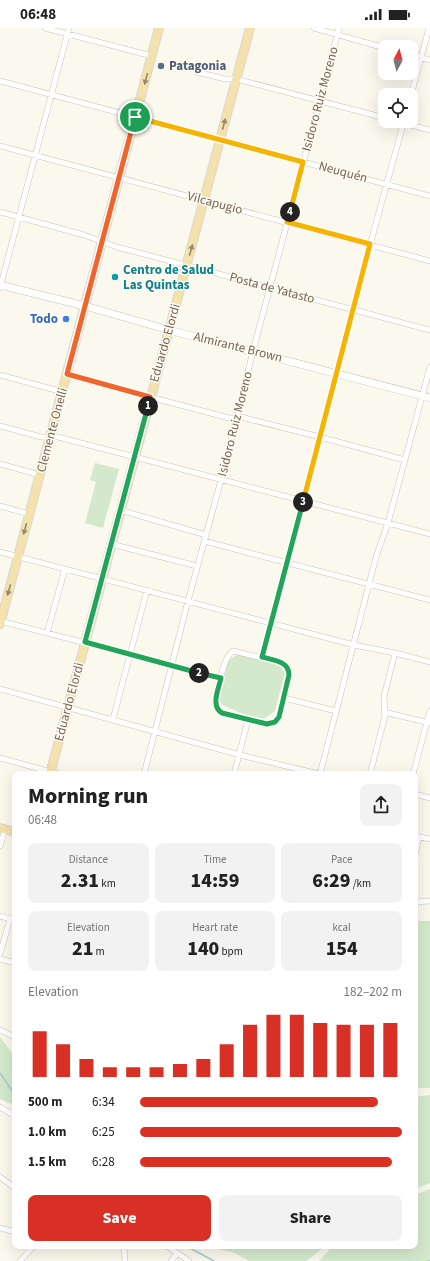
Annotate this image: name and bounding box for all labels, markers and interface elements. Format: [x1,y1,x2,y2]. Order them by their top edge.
text: 06:48 [20,4,56,25]
north arrow [378,40,418,80]
map controls [378,40,418,128]
street label: Isidoro Ruiz Moreno [297,45,343,153]
place label: Patagonia [169,57,226,75]
marker: Patagonia [156,61,166,71]
one-way arrow [142,73,148,85]
button: locate [378,88,418,128]
pin [118,100,152,134]
icon: arrive [124,106,146,128]
one-way arrow [221,118,227,130]
street label: Neuquén [317,157,369,187]
street label: Vilcapugio [185,187,245,219]
pin: 4 [280,202,300,222]
text: 4 [287,204,293,219]
one-way arrow [188,243,194,255]
place label: Centro de Salud Las Quintas [123,261,214,294]
street label: Posta de Yatasto [227,268,317,308]
marker: Centro de Salud Las Quintas [110,272,120,282]
street label: Eduardo Elordi [145,302,185,384]
place label: Todo [30,310,58,328]
marker: Todo [61,314,71,324]
street label: Almirante Brown [192,327,284,367]
street label: Isidoro Ruiz Moreno [213,370,257,478]
street label: Clemente Onelli [32,386,72,474]
pin: 1 [138,396,158,416]
text: 1 [145,398,151,413]
pin: 3 [293,492,313,512]
text: 3 [300,494,306,509]
one-way arrow [22,523,28,535]
one-way arrow [6,584,12,596]
street label: Eduardo Elordi [50,661,88,743]
pin: 2 [189,663,209,683]
text: 2 [196,665,202,680]
text: Morning run [28,780,148,812]
button: share [360,784,402,826]
text: 06:48 [28,811,57,829]
text: Distance [69,852,108,867]
text: Time [203,852,227,867]
text: Pace [331,852,352,867]
text: 2.31 [61,867,99,895]
text: 14:59 [191,867,239,895]
text: 6:29 [312,867,350,895]
text: km [99,876,116,891]
text: /km [350,876,371,891]
text: Elevation [67,920,110,935]
text: Heart rate [192,920,238,935]
text: kcal [332,920,351,935]
text: 21 [72,935,93,963]
text: 140 [187,935,219,963]
text: 154 [326,935,358,963]
text: m [93,944,105,959]
text: bpm [219,944,243,959]
text: Elevation [28,983,79,1001]
text: 182–202 m [344,983,402,1001]
text: 500 m [28,1093,62,1111]
text: 6:34 [92,1093,115,1111]
text: 1.0 km [28,1123,67,1141]
text: 6:25 [92,1123,115,1141]
text: 1.5 km [28,1153,67,1171]
text: 6:28 [92,1153,115,1171]
button: Save [28,1195,211,1241]
button: Share [219,1195,402,1241]

